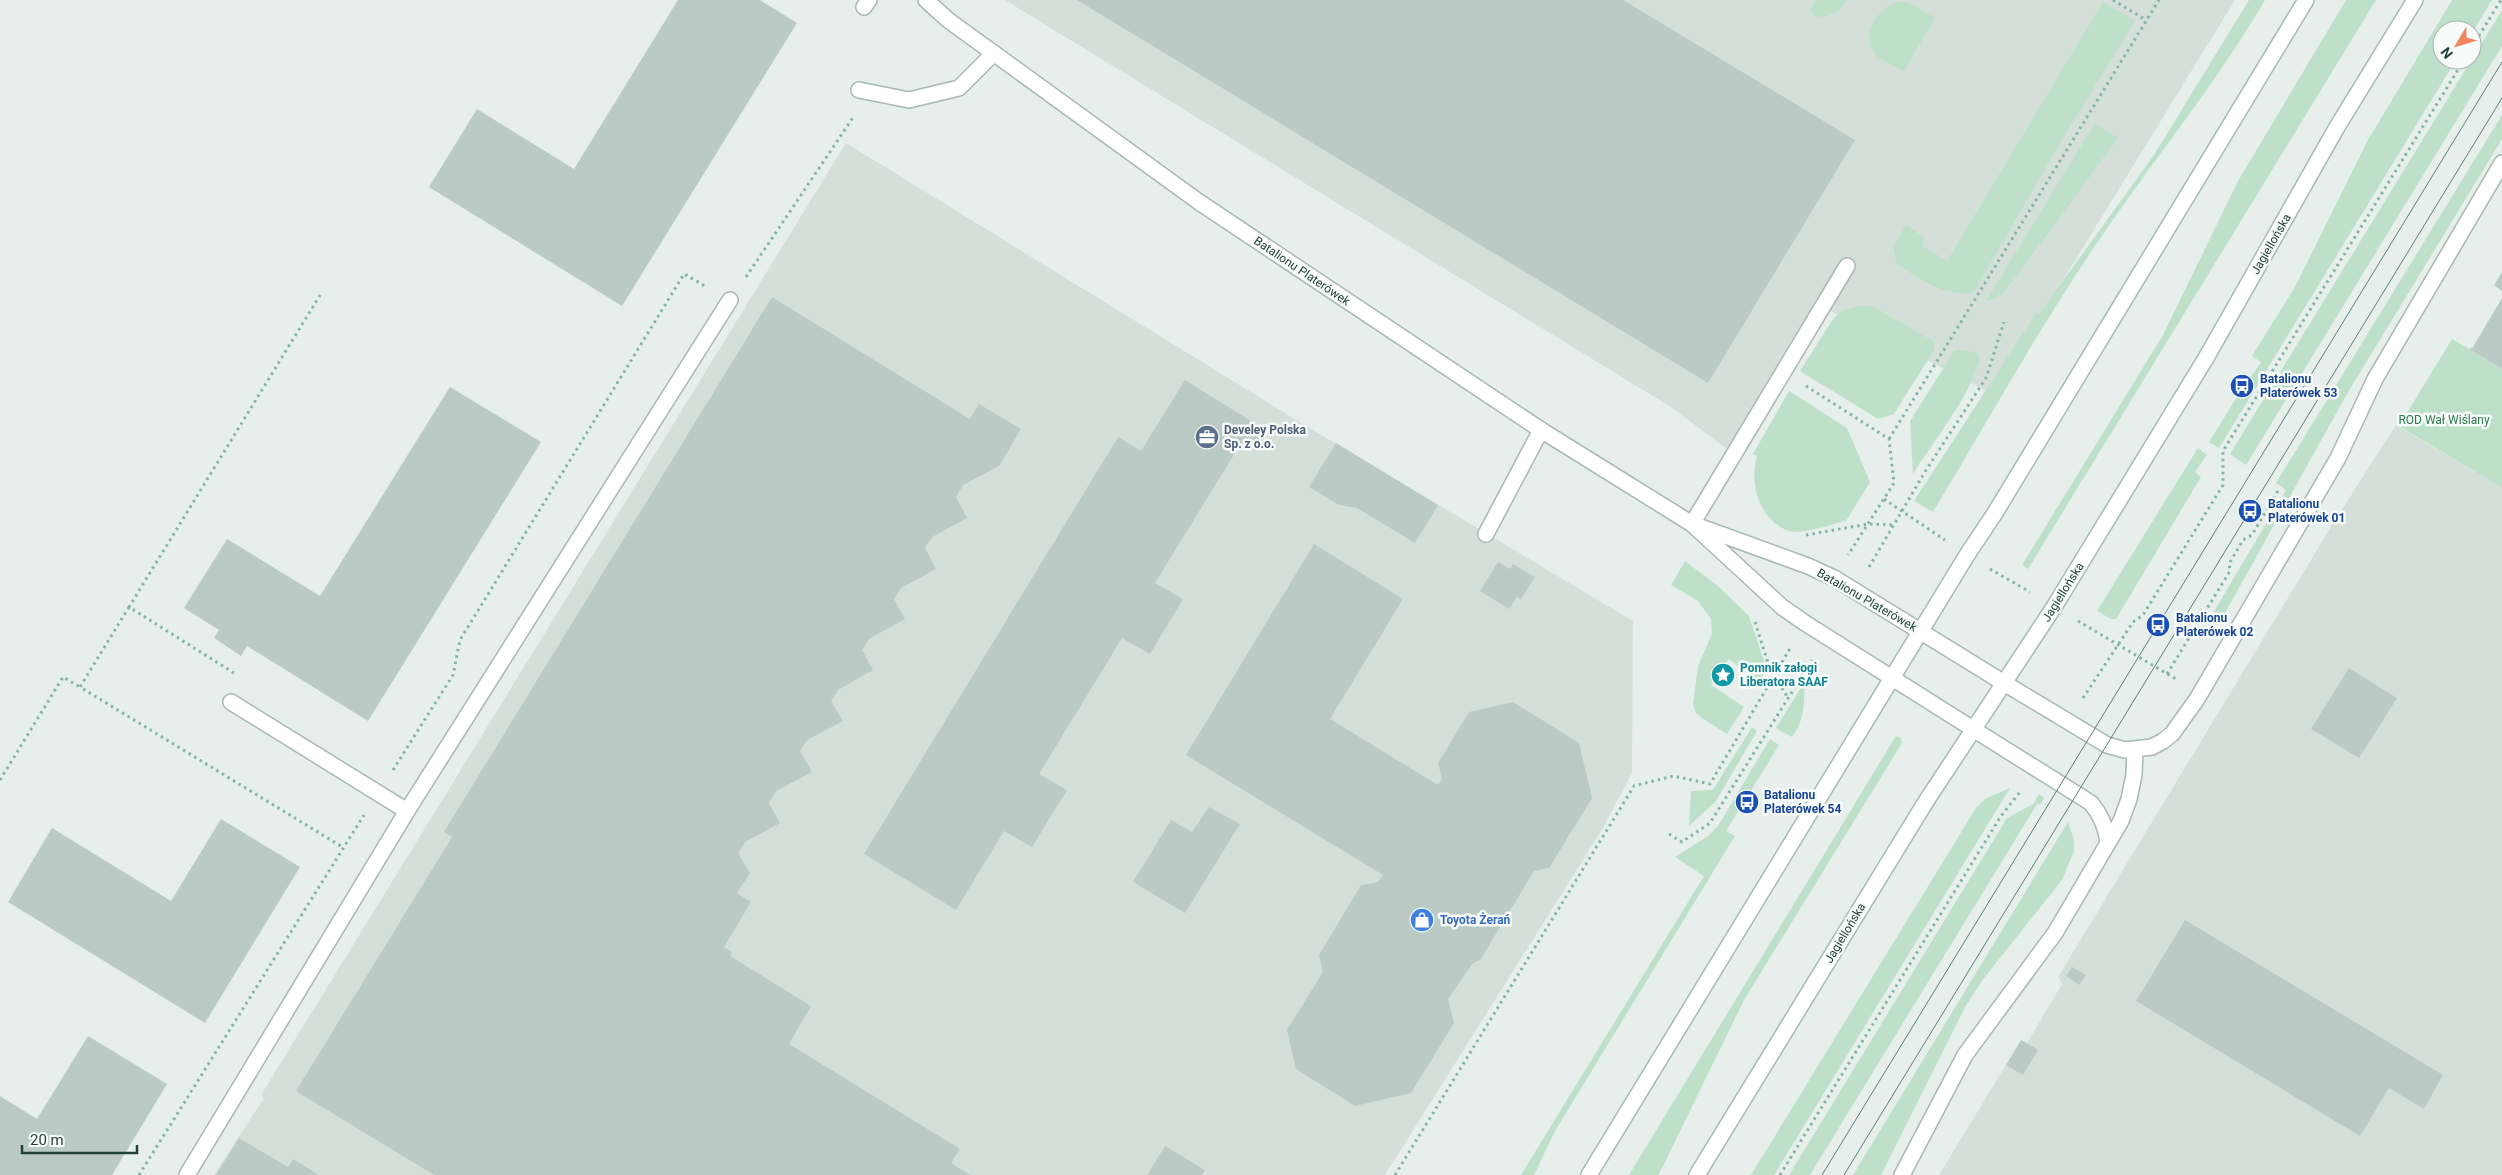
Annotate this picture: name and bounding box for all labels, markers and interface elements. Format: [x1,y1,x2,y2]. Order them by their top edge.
north arrow [2432,20,2482,70]
text: N [2437,44,2456,62]
street label: Jagiellońska [2248,211,2294,277]
street label: Batalionu Platerówek [1251,234,1353,309]
place label: Batalionu Platerówek 53 [2260,372,2337,400]
bus stop icon: Batalionu Platerówek 53 [2229,373,2255,399]
park label: ROD Wał Wiślany [2398,413,2490,427]
place label: Develey Polska Sp. z o.o. [1224,423,1306,451]
office icon: Develey Polska Sp. z o.o. [1194,424,1220,450]
place label: Batalionu Platerówek 01 [2268,497,2345,525]
bus stop icon: Batalionu Platerówek 01 [2237,498,2263,524]
street label: Jagiellońska [2039,560,2087,624]
street label: Batalionu Platerówek [1815,566,1920,635]
place label: Batalionu Platerówek 02 [2176,611,2253,639]
bus stop icon: Batalionu Platerówek 02 [2145,612,2171,638]
place label: Pomnik załogi Liberatora SAAF [1740,661,1828,689]
place icon: Pomnik załogi Liberatora SAAF [1710,662,1736,688]
place label: Batalionu Platerówek 54 [1764,788,1841,816]
bus stop icon: Batalionu Platerówek 54 [1734,789,1760,815]
street label: Jagiellońska [1822,901,1868,965]
shop icon: Toyota Żerań [1409,907,1435,933]
place label: Toyota Żerań [1440,912,1511,927]
scale bar [22,1122,138,1154]
text: 20 m [30,1131,64,1149]

